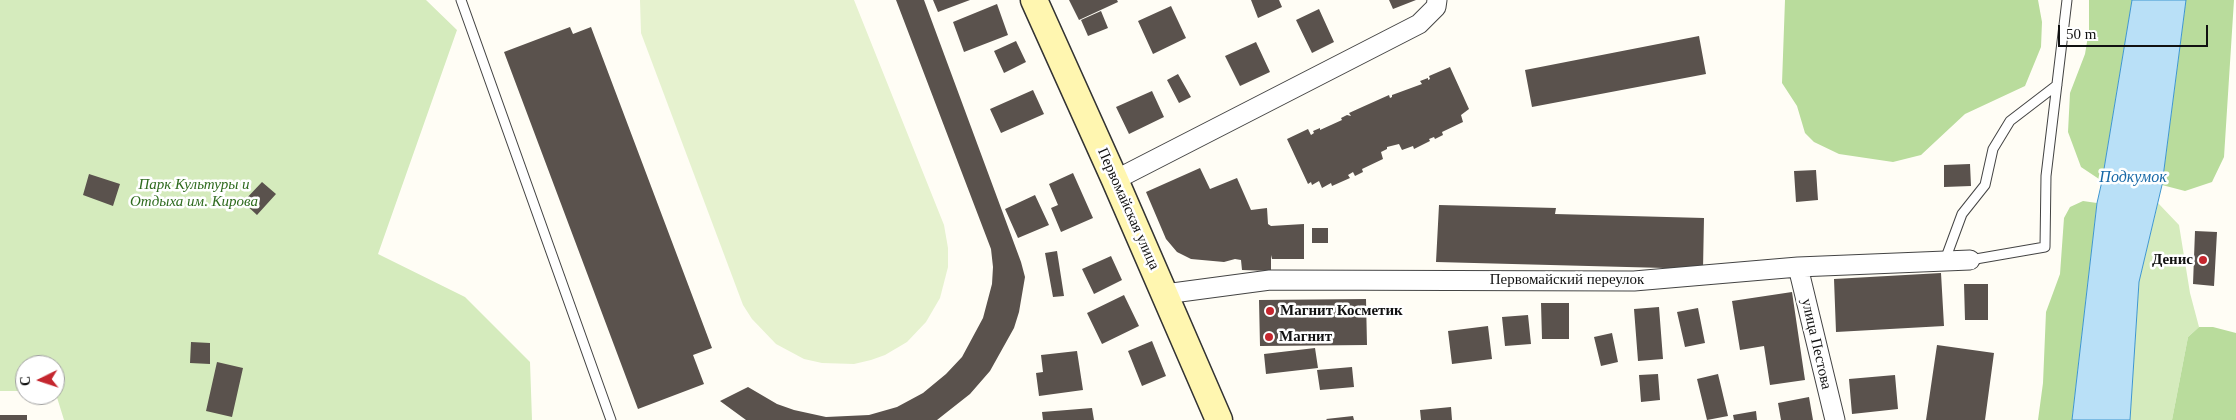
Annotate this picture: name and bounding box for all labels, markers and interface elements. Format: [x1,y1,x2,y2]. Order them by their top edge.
scale bar [2061,15,2211,47]
text: 50 m [2066,26,2096,42]
street label: Первомайская улица [1093,145,1163,273]
water label: Подкумок [2099,168,2167,188]
park label: Парк Культуры и Отдыха им. Кирова [130,176,258,211]
place label: Денис [2152,251,2193,269]
marker: Денис [2197,254,2209,266]
street label: Первомайский переулок [1490,271,1644,289]
street label: улица Пестова [1797,297,1835,391]
place label: Магнит Косметик [1280,302,1403,320]
marker: Магнит Косметик [1264,305,1276,317]
place label: Магнит [1279,328,1332,346]
marker: Магнит [1263,331,1275,343]
north arrow [15,355,65,405]
text: С [18,375,33,387]

